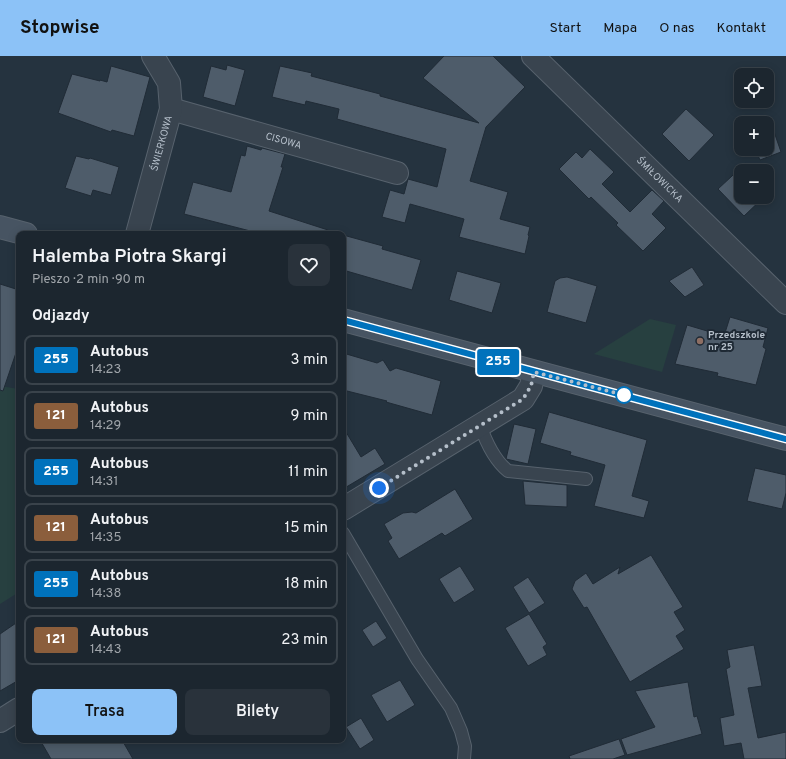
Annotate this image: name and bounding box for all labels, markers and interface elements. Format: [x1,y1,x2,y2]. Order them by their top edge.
text: Stopwise [20,16,100,40]
text: Start [549,20,581,37]
text: Mapa [603,20,637,37]
text: O nas [659,20,695,37]
text: Kontakt [717,20,766,37]
map controls [734,68,774,204]
button: locate [734,68,774,108]
street label: ŚWIERKOWA [148,114,176,173]
button: + [734,116,774,156]
street label: CISOWA [264,130,303,152]
street label: ŚMIŁOWICKA [634,154,686,206]
button: − [734,164,774,204]
button: heart [288,244,330,286]
text: Halemba Piotra Skargi [32,245,227,269]
text: Pieszo · 2 min · 90 m [32,272,145,288]
text: Odjazdy [32,307,90,326]
place label: Przedszkole nr 25 [708,329,766,354]
marker: Przedszkole nr 25 [695,336,705,346]
text: Autobus [90,343,149,362]
line badge: 255 [475,349,521,375]
text: 255 [43,351,69,368]
text: 3 min [290,351,328,370]
text: 255 [485,353,511,370]
text: 14:23 [90,362,121,378]
unlabelled marker [615,386,633,404]
text: Autobus [90,399,149,418]
text: 121 [46,407,66,424]
text: 9 min [291,407,328,426]
text: 14:29 [90,418,121,434]
text: Autobus [90,455,149,474]
text: 255 [43,463,69,480]
text: 11 min [288,463,328,482]
text: 14:31 [90,474,118,490]
your location [369,478,389,498]
text: Autobus [90,511,149,530]
text: 121 [46,519,66,536]
text: 15 min [285,519,328,538]
text: 14:35 [90,530,122,546]
text: Autobus [90,567,149,586]
text: 255 [43,575,69,592]
text: 18 min [285,575,328,594]
text: 14:38 [90,586,121,602]
text: Autobus [90,623,149,642]
text: 121 [46,631,66,648]
text: 23 min [281,631,328,650]
text: 14:43 [90,642,122,658]
button: Trasa [32,689,177,735]
button: Bilety [185,689,330,735]

